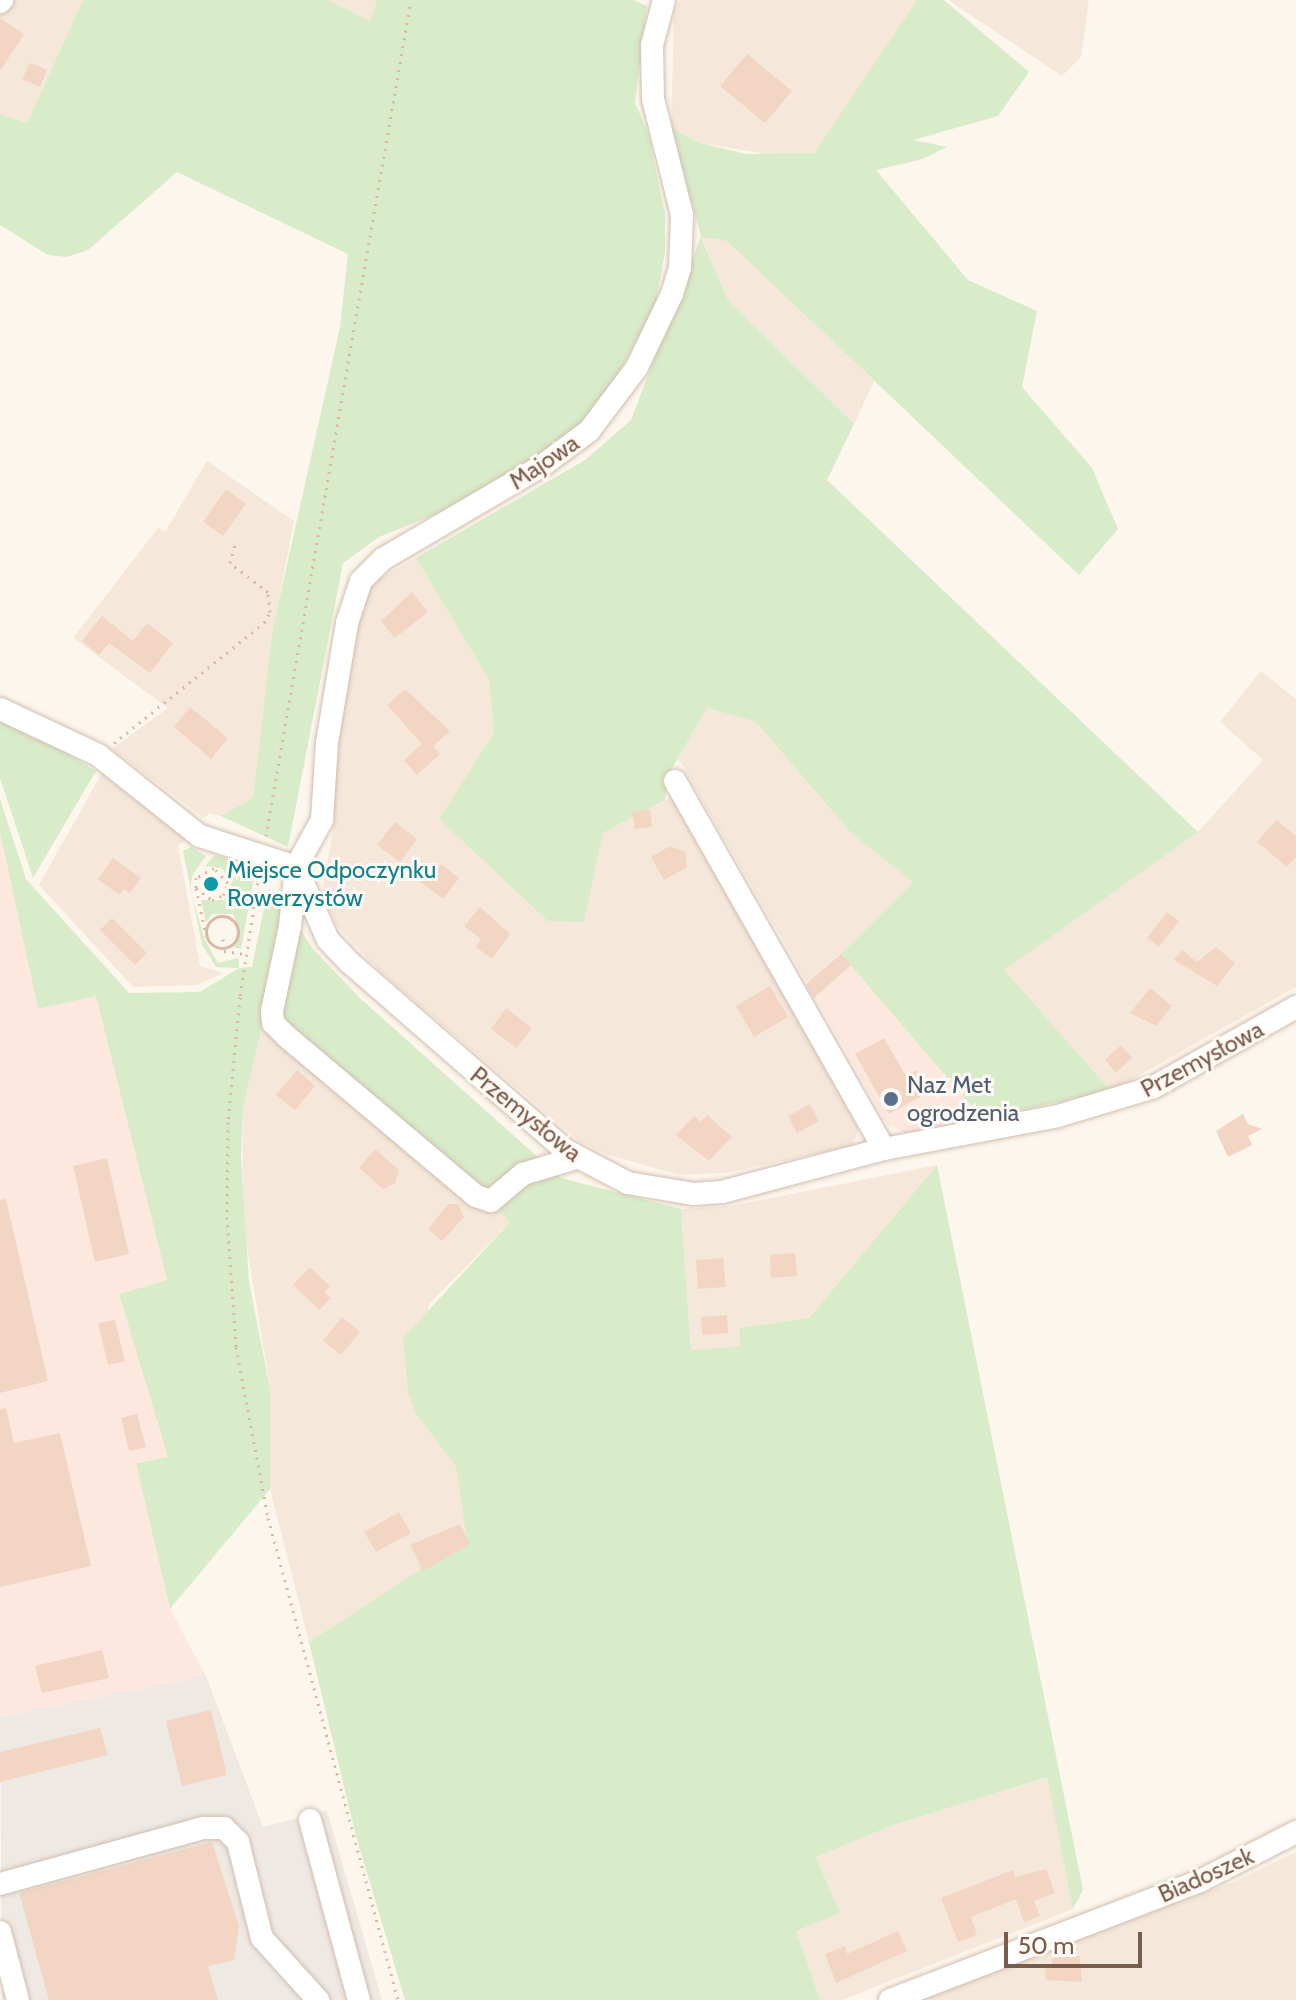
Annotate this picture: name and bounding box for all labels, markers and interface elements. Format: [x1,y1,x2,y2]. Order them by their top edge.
street label: Majowa [504,428,584,496]
place label: Miejsce Odpoczynku Rowerzystów [227,856,436,912]
marker: Miejsce Odpoczynku Rowerzystów [202,875,220,893]
street label: Przemysłowa [1136,1015,1268,1103]
street label: Przemysłowa [465,1060,587,1168]
place label: Naz Met ogrodzenia [907,1071,1019,1127]
marker: Naz Met ogrodzenia [882,1090,900,1108]
street label: Biadoszek [1154,1841,1258,1909]
scale bar [1008,1916,1146,1966]
text: 50 m [1018,1931,1074,1960]

